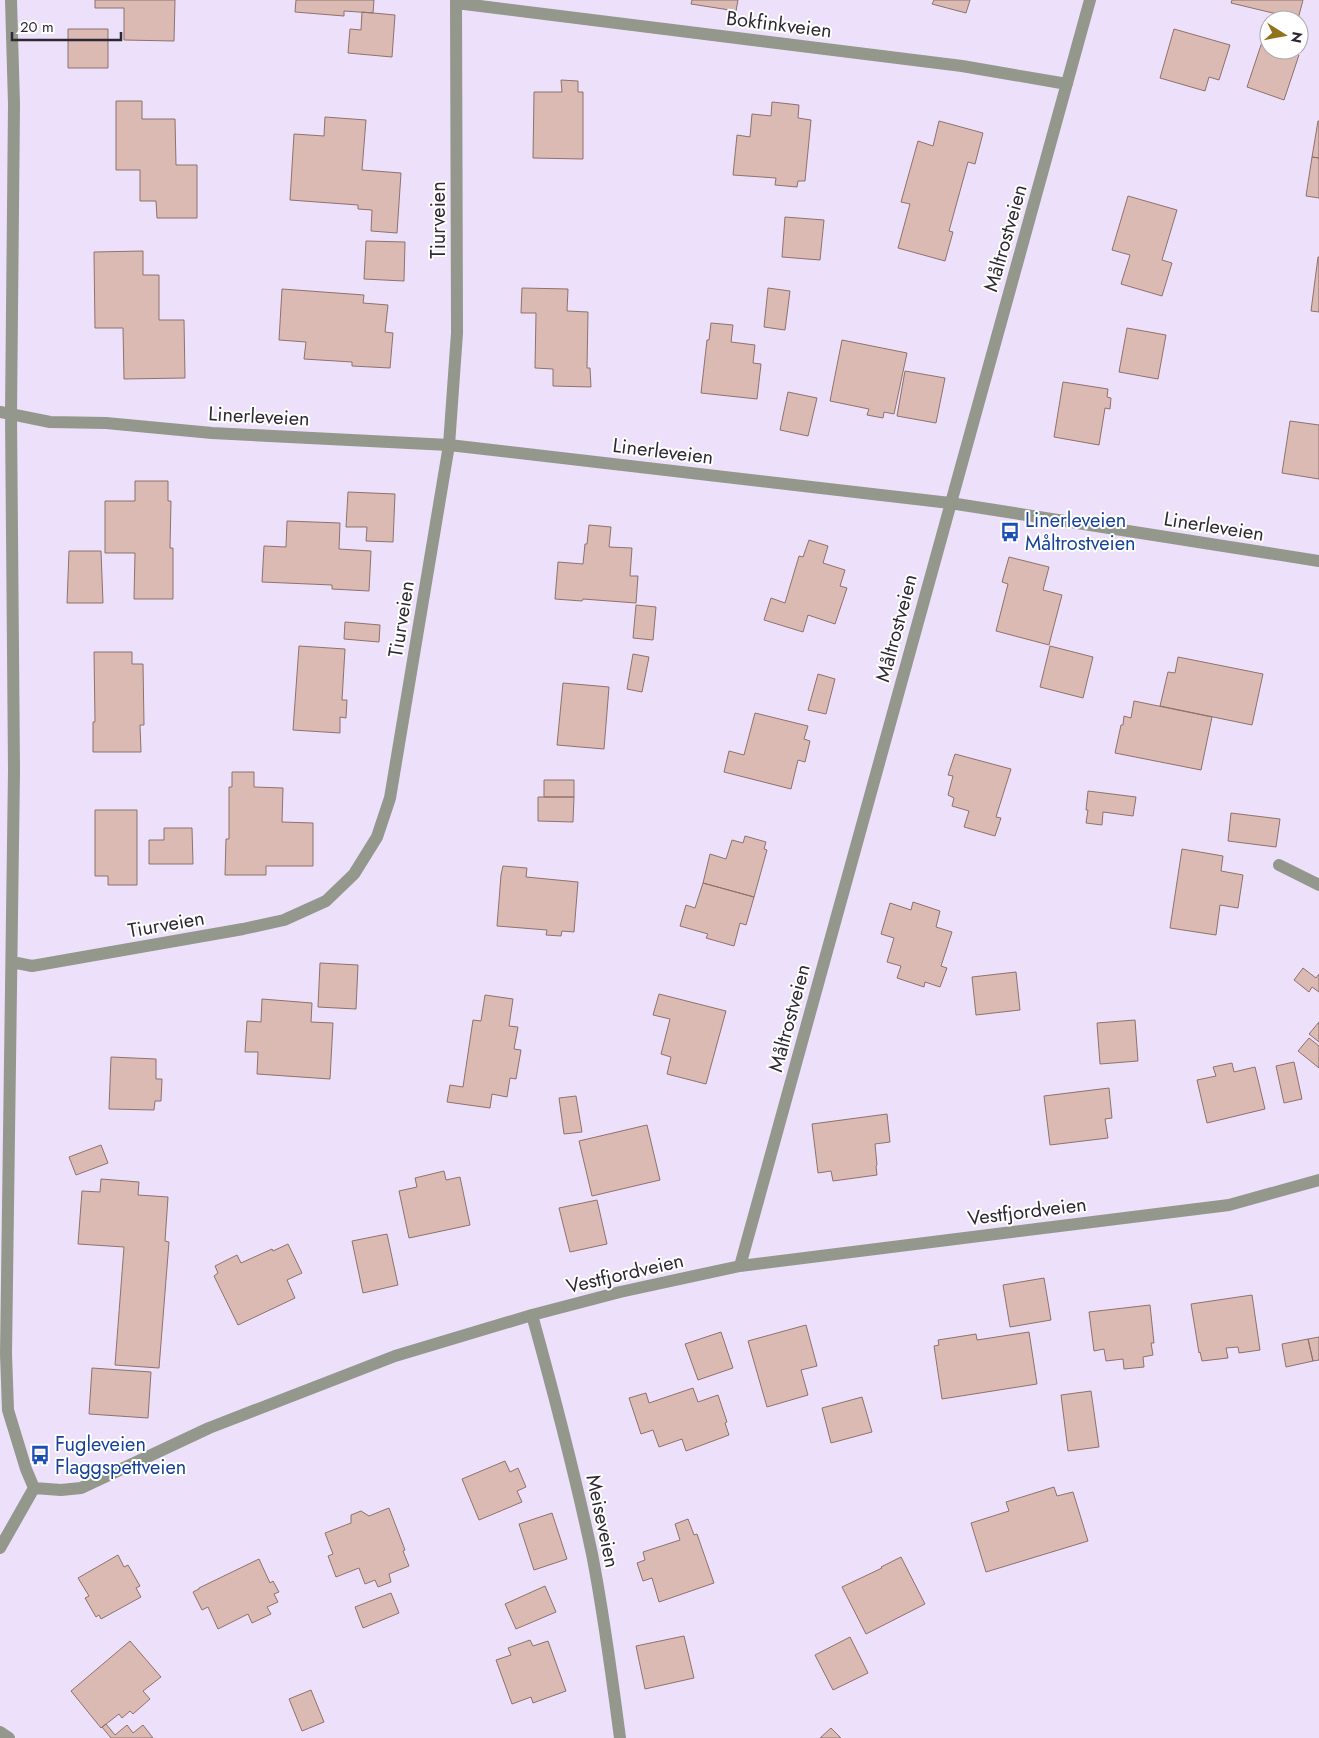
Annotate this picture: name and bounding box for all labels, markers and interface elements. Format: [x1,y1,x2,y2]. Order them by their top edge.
street label: Bokfinkveien [724,4,833,45]
scale bar [12,10,121,42]
north arrow [1259,10,1309,60]
text: 20 m [20,16,54,38]
text: N [1286,30,1308,45]
street label: Tiurveien [424,181,453,259]
street label: Måltrostveien [976,181,1035,295]
street label: Linerleveien [208,399,310,434]
street label: Linerleveien [611,431,715,472]
street label: Linerleveien [1162,504,1266,549]
place label: Linerleveien Måltrostveien [1025,506,1135,558]
bus stop icon: Linerleveien Måltrostveien [999,521,1021,543]
street label: Måltrostveien [868,571,925,685]
street label: Tiurveien [381,579,422,660]
street label: Tiurveien [126,904,207,945]
street label: Måltrostveien [761,961,818,1075]
street label: Vestfjordveien [966,1190,1088,1233]
street label: Vestfjordveien [564,1246,687,1301]
place label: Fugleveien Flaggspettveien [55,1430,186,1482]
bus stop icon: Fugleveien Flaggspettveien [29,1444,51,1466]
street label: Meiseveien [578,1472,627,1570]

